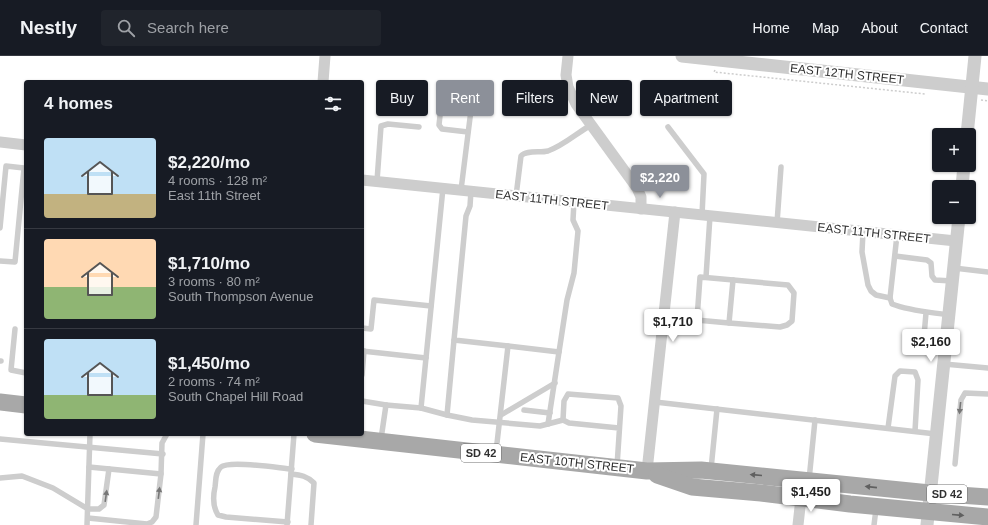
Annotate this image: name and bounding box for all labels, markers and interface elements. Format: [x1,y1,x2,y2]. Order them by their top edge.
search box [101,10,381,46]
text: Nestly [20,17,77,38]
icon: search [115,17,137,39]
text: Search here [147,19,229,36]
text: Home [753,20,790,36]
text: Map [812,20,839,36]
text: About [861,20,898,36]
text: Contact [920,20,968,36]
street label: EAST 12TH STREET [789,61,905,87]
chip: Buy [376,80,428,116]
chip: Rent [436,80,494,116]
chip: Filters [502,80,568,116]
chip: New [576,80,632,116]
chip: Apartment [640,80,732,116]
icon: filters [322,93,344,115]
text: 4 homes [44,94,113,113]
map controls [932,128,976,224]
button: + [932,128,976,172]
text: $2,220/mo [168,153,250,172]
icon: home [76,154,124,202]
pin: $2,220 [627,165,693,199]
text: $2,220 [640,170,680,185]
text: 4 rooms · 128 m² [168,173,267,188]
button: − [932,180,976,224]
street label: EAST 11TH STREET [495,187,610,213]
text: East 11th Street [168,188,260,203]
street label: EAST 11TH STREET [817,220,932,246]
text: $1,710/mo [168,254,250,273]
icon: home [76,255,124,303]
text: 3 rooms · 80 m² [168,274,260,289]
text: South Thompson Avenue [168,289,314,304]
pin: $1,710 [640,309,706,343]
text: $1,710 [653,314,693,329]
pin: $2,160 [898,329,964,363]
text: $2,160 [911,334,951,349]
text: $1,450/mo [168,354,250,373]
icon: home [76,355,124,403]
text: 2 rooms · 74 m² [168,374,260,389]
text: South Chapel Hill Road [168,389,303,404]
one-way arrow [957,402,963,414]
road number: SD 42 [461,444,501,462]
street label: EAST 10TH STREET [519,450,635,476]
one-way arrow [750,472,762,478]
pin: $1,450 [778,479,844,513]
text: $1,450 [791,484,831,499]
one-way arrow [865,484,878,490]
road number: SD 42 [927,485,967,503]
one-way arrow [155,487,162,499]
one-way arrow [103,490,109,502]
one-way arrow [952,511,964,518]

